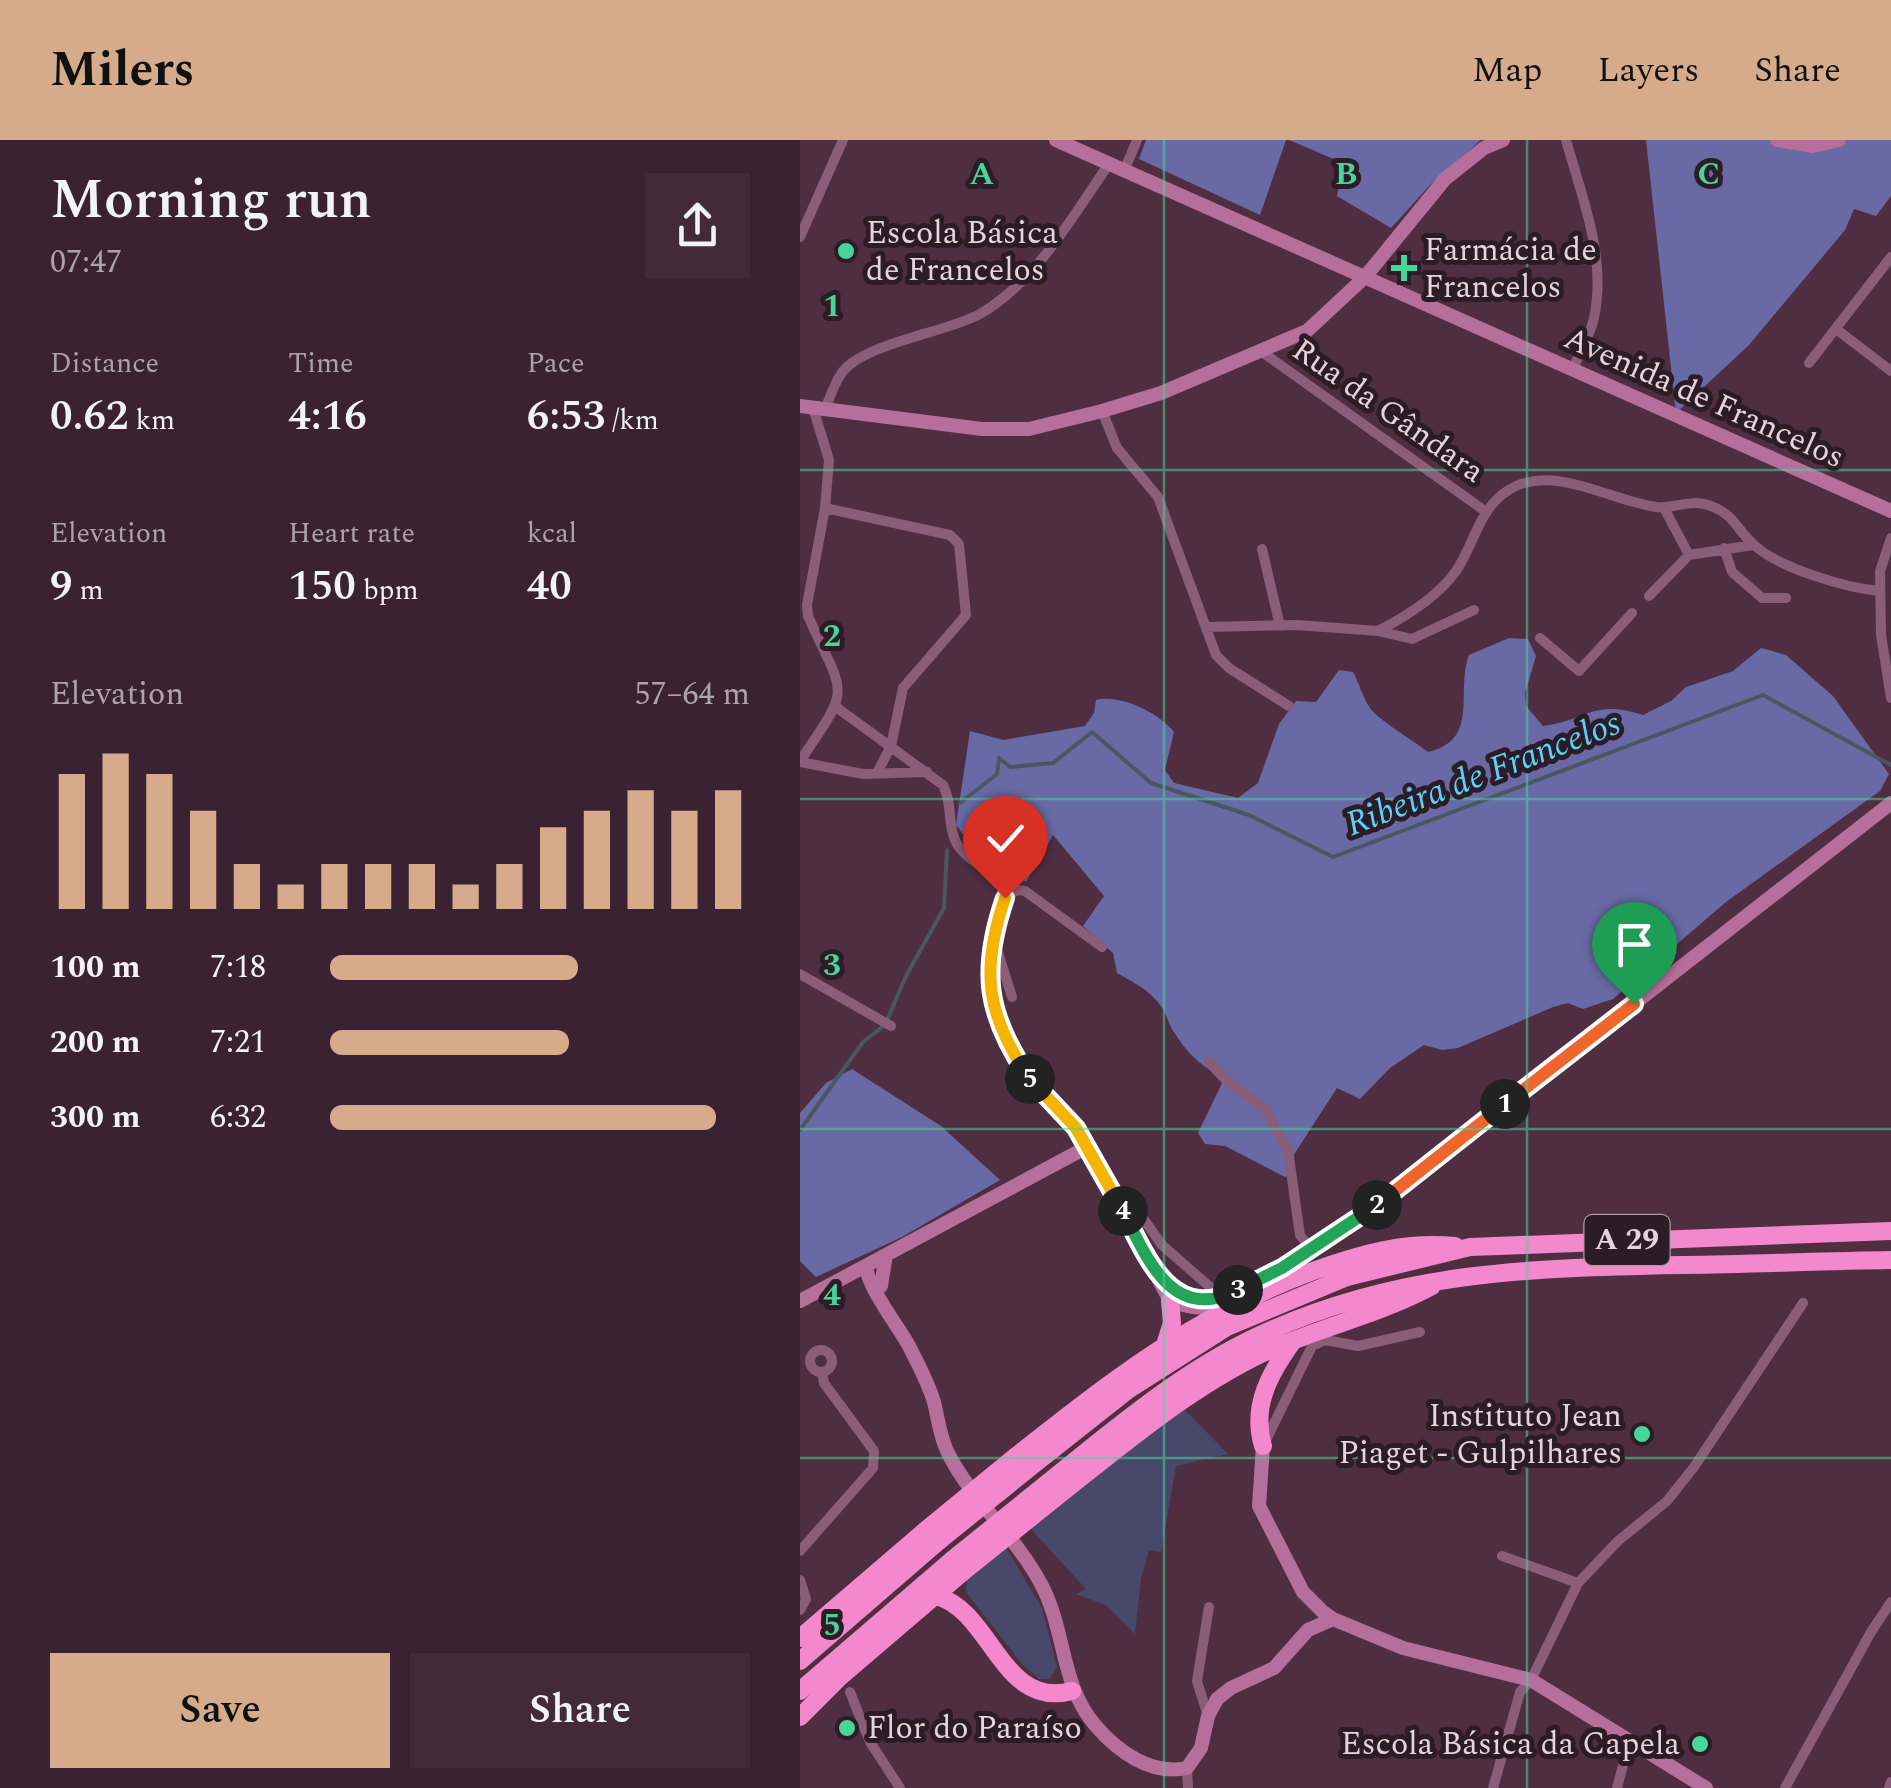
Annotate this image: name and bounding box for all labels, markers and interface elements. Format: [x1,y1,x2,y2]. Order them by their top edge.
text: Milers [50,34,195,107]
text: Map [1472,44,1542,97]
text: Layers [1597,44,1699,97]
text: Share [1754,44,1841,97]
text: A [970,150,995,199]
text: B [1335,150,1357,199]
text: C [1698,150,1720,199]
text: Morning run [50,159,372,242]
button: share [645,173,750,278]
place label: Escola Básica de Francelos [866,209,1058,295]
place label: Farmácia de Francelos [1424,226,1597,312]
text: 07:47 [50,238,122,287]
marker: Escola Básica de Francelos [835,240,857,262]
marker: Farmácia de Francelos [1393,257,1415,279]
text: 1 [823,282,841,331]
street label: Avenida de Francelos [1556,314,1852,482]
street label: Rua da Gândara [1282,326,1495,496]
text: Distance [50,342,159,385]
text: Time [288,342,354,385]
text: Pace [527,342,585,385]
text: 0.62 [50,385,129,448]
text: 4:16 [288,385,367,448]
text: 6:53 [527,385,605,448]
text: km [129,399,175,442]
text: /km [605,399,659,442]
text: Elevation [50,512,167,555]
text: Heart rate [288,512,415,555]
text: kcal [527,512,577,555]
text: 9 [50,555,73,618]
text: 150 [288,555,356,618]
text: 40 [527,555,572,618]
text: m [73,569,104,612]
text: bpm [356,569,419,612]
text: 2 [823,612,841,661]
text: Elevation [50,670,184,719]
text: 57–64 m [634,670,750,719]
water label: Ribeira de Francelos [1338,697,1628,851]
pin [963,796,1048,899]
icon: check [978,811,1033,866]
pin [1592,902,1677,1005]
icon: arrive [1607,917,1662,972]
text: 3 [823,941,841,990]
text: 100 m [50,943,141,992]
text: 7:18 [210,943,266,992]
text: 200 m [50,1018,141,1067]
text: 7:21 [210,1018,266,1067]
pin: 5 [1005,1054,1055,1104]
text: 5 [1022,1057,1038,1100]
pin: 1 [1480,1079,1530,1129]
text: 1 [1497,1082,1513,1125]
text: 300 m [50,1093,141,1142]
text: 6:32 [210,1093,266,1142]
pin: 2 [1352,1180,1402,1230]
text: 2 [1369,1183,1385,1226]
pin: 4 [1098,1186,1148,1236]
text: 4 [1115,1189,1131,1232]
road number: A 29 [1584,1215,1670,1265]
pin: 3 [1213,1265,1263,1315]
text: 3 [1230,1268,1246,1311]
text: 4 [823,1271,841,1320]
place label: Instituto Jean Piaget - Gulpilhares [1338,1392,1622,1478]
marker: Instituto Jean Piaget - Gulpilhares [1631,1423,1653,1445]
text: 5 [823,1601,841,1650]
button: Save [50,1653,390,1768]
button: Share [410,1653,750,1768]
place label: Flor do Paraíso [867,1704,1082,1753]
marker: Flor do Paraíso [836,1717,858,1739]
place label: Escola Básica da Capela [1341,1720,1680,1769]
marker: Escola Básica da Capela [1689,1733,1711,1755]

